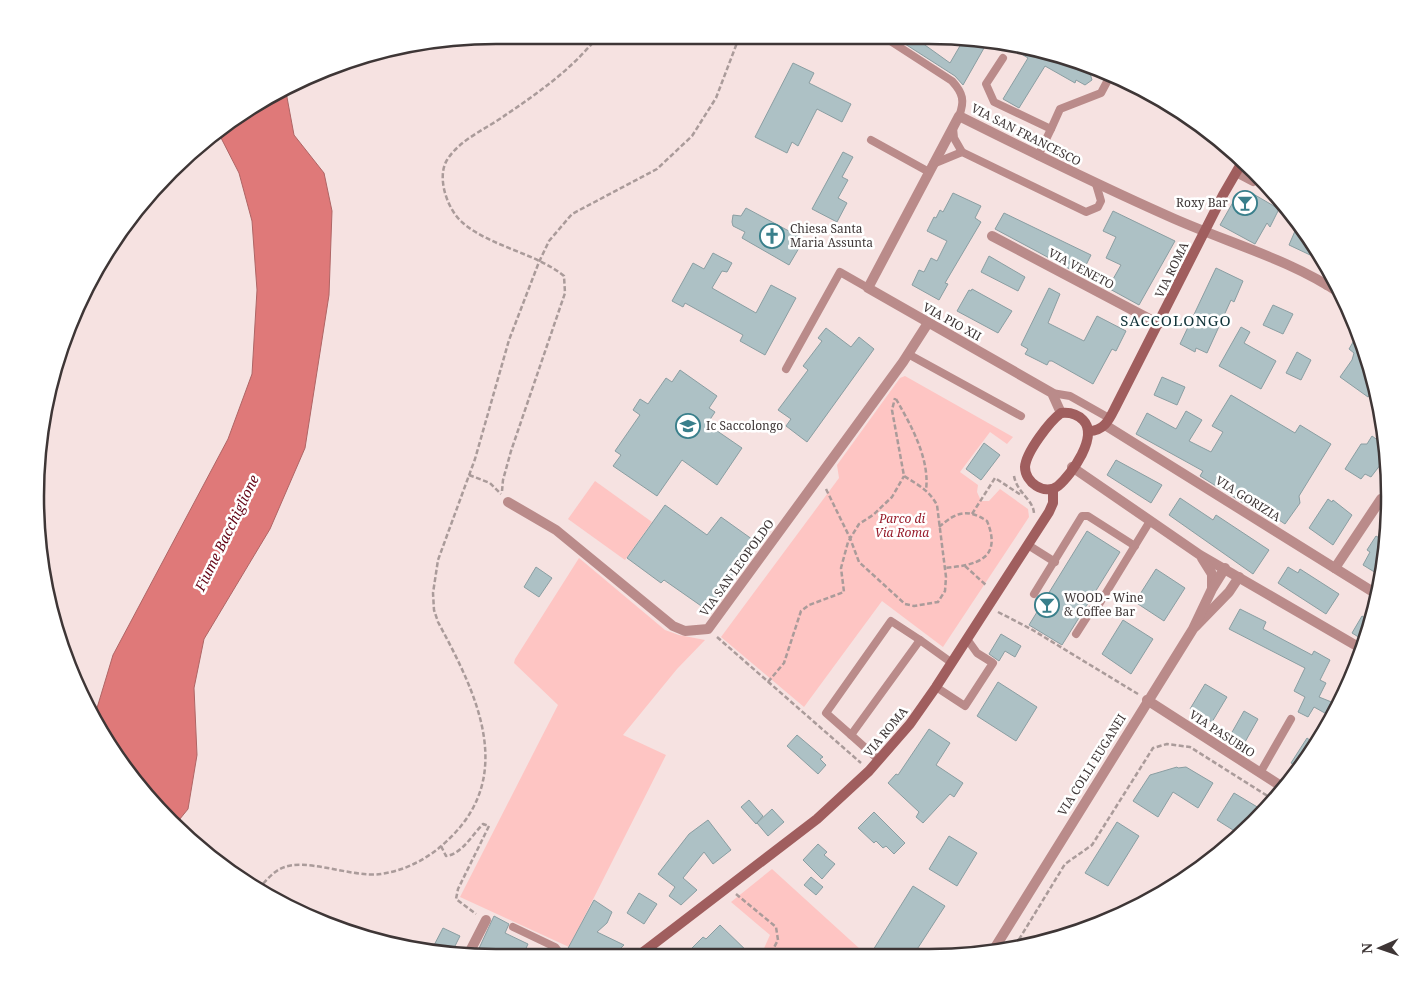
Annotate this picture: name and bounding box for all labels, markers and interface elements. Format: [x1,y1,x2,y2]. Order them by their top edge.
street label: VIA SAN FRANCESCO [968,99,1084,170]
bar icon: Roxy Bar [1232,190,1258,216]
place label: Roxy Bar [1176,194,1228,211]
place label: Chiesa Santa Maria Assunta [790,220,873,251]
church icon: Chiesa Santa Maria Assunta [759,223,785,249]
street label: VIA ROMA [1151,238,1193,301]
street label: VIA VENETO [1045,244,1117,293]
street label: VIA PIO XII [920,298,985,345]
district label: SACCOLONGO [1120,310,1232,330]
school or university icon: Ic Saccolongo [675,413,701,439]
place label: Ic Saccolongo [706,417,783,434]
water label: Fiume Bacchiglione [190,471,263,595]
street label: VIA GORIZIA [1212,472,1285,526]
park label: Parco di Via Roma [875,510,929,541]
street label: VIA SAN LEOPOLDO [696,516,778,620]
place label: WOOD - Wine & Coffee Bar [1064,589,1143,620]
bar icon: WOOD - Wine & Coffee Bar [1034,592,1060,618]
street label: VIA ROMA [860,703,912,760]
street label: VIA PASUBIO [1186,706,1259,761]
street label: VIA COLLI EUGANEI [1053,711,1130,819]
north arrow [1355,923,1405,973]
text: N [1357,943,1376,954]

